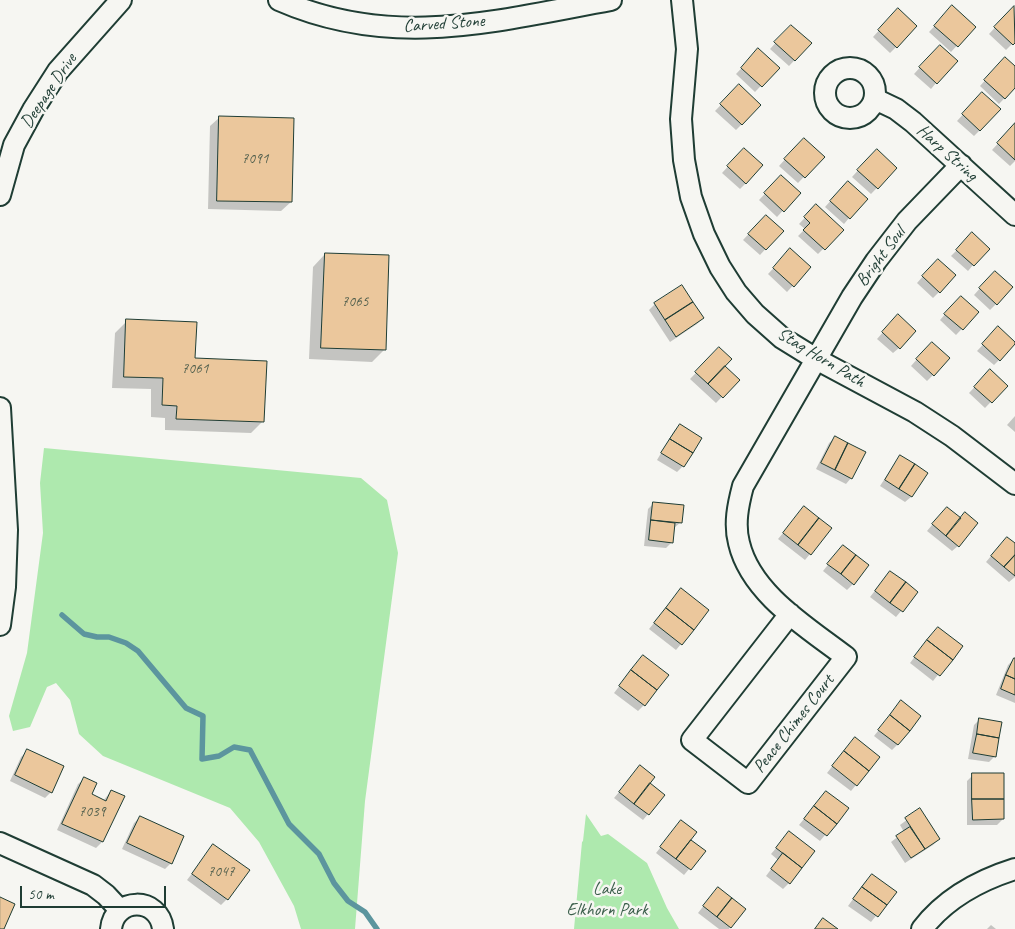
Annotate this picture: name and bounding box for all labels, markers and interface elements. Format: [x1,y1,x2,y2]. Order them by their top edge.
street label: Carved Stone [403,10,485,38]
street label: Deepage Drive [16,50,82,132]
street label: Harp String [912,120,982,186]
house number: 7091 [242,150,268,168]
street label: Bright Soul [852,223,910,291]
house number: 7065 [342,293,368,311]
street label: Stag Horn Path [773,323,869,393]
house number: 7061 [182,360,208,378]
street label: Peace Chimes Court [749,670,839,778]
house number: 7039 [79,803,105,821]
house number: 7047 [208,863,234,881]
scale bar [22,876,169,908]
park label: Lake Elkhorn Park [566,878,648,921]
text: 50 m [28,885,54,904]

